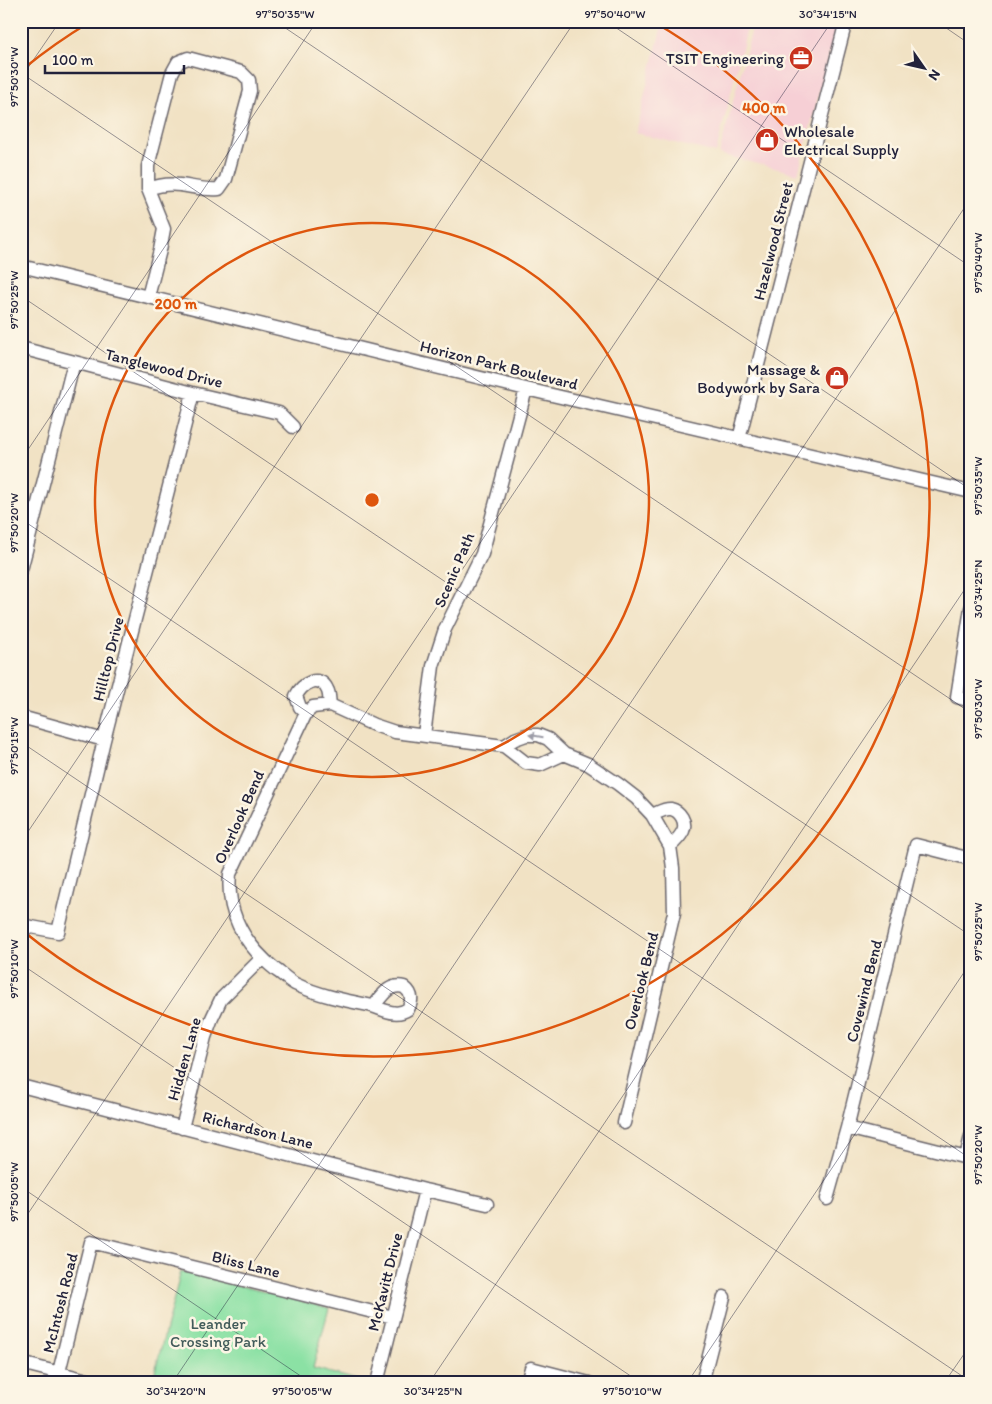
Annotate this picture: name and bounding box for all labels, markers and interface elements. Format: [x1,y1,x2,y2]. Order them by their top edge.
text: 97°50'35"W [255,7,315,21]
text: 97°50'40"W [585,7,645,21]
text: 30°34'15"N [799,7,857,21]
scale bar [45,42,184,74]
north arrow [900,42,950,92]
office icon: TSIT Engineering [788,45,814,71]
text: 97°50'30"W [7,47,21,107]
place label: TSIT Engineering [666,49,785,68]
text: 100 m [52,51,94,69]
text: N [925,66,944,84]
text: 400 m [742,99,786,117]
place label: Wholesale Electrical Supply [784,122,899,159]
shop icon: Wholesale Electrical Supply [754,127,780,153]
street label: Hazelwood Street [749,180,797,302]
text: 97°50'40"W [971,233,985,293]
text: 97°50'25"W [7,271,21,329]
text: 200 m [155,295,198,313]
street label: Horizon Park Boulevard [418,336,580,394]
street label: Tanglewood Drive [103,344,225,392]
place label: Massage & Bodywork by Sara [697,360,821,397]
shop icon: Massage & Bodywork by Sara [824,365,850,391]
text: 97°50'35"W [971,456,985,516]
centre of rings [363,491,381,509]
text: 97°50'20"W [7,493,21,553]
street label: Scenic Path [430,530,478,610]
text: 30°34'25"N [971,560,985,618]
street label: Hilltop Drive [88,615,128,703]
text: 97°50'30"W [971,679,985,739]
text: 97°50'15"W [7,717,21,775]
one-way arrow [527,732,543,740]
street label: Overlook Bend [210,767,268,867]
text: 97°50'25"W [971,903,985,961]
street label: Overlook Bend [620,930,662,1032]
street label: Covewind Bend [842,937,886,1044]
text: 97°50'10"W [7,939,21,999]
street label: Hidden Lane [163,1015,205,1103]
street label: Richardson Lane [201,1107,315,1153]
text: 97°50'20"W [971,1125,985,1185]
text: 97°50'05"W [7,1162,21,1222]
street label: McKavitt Drive [364,1231,406,1333]
street label: Bliss Lane [210,1246,282,1282]
street label: McIntosh Road [38,1251,82,1355]
park label: Leander Crossing Park [170,1314,267,1351]
text: 30°34'20"N [146,1384,206,1398]
text: 97°50'05"W [272,1384,332,1398]
text: 30°34'25"N [404,1384,462,1398]
text: 97°50'10"W [602,1384,662,1398]

